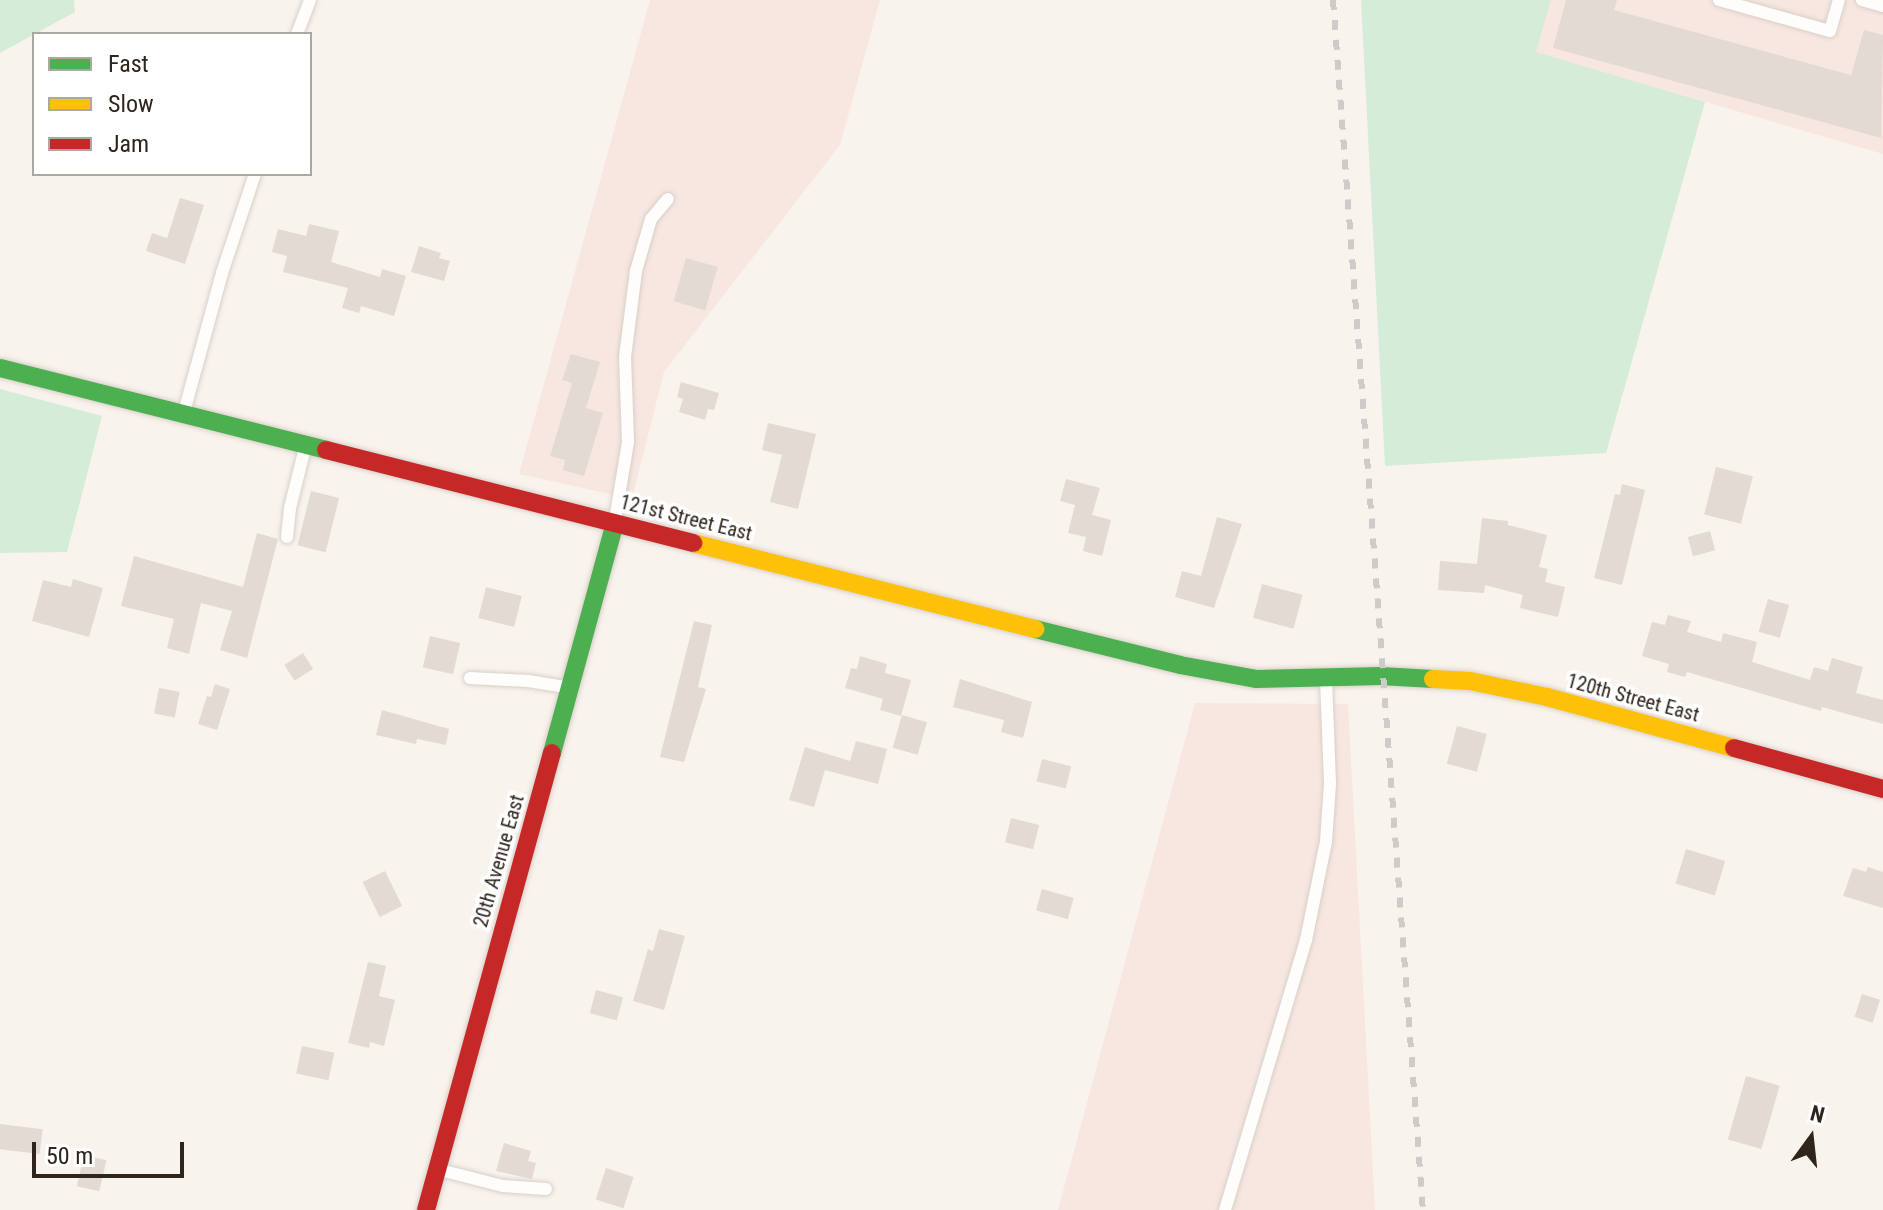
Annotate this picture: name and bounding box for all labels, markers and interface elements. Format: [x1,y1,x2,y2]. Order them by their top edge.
legend [32,32,312,176]
text: Fast [108,50,149,78]
text: Slow [108,90,154,118]
text: Jam [108,130,149,158]
street label: 121st Street East [617,490,755,546]
street label: 120th Street East [1564,669,1702,727]
street label: 20th Avenue East [469,792,529,930]
north arrow [1771,1098,1851,1178]
text: N [1808,1101,1827,1128]
scale bar [36,1126,188,1176]
text: 50 m [46,1142,93,1170]

